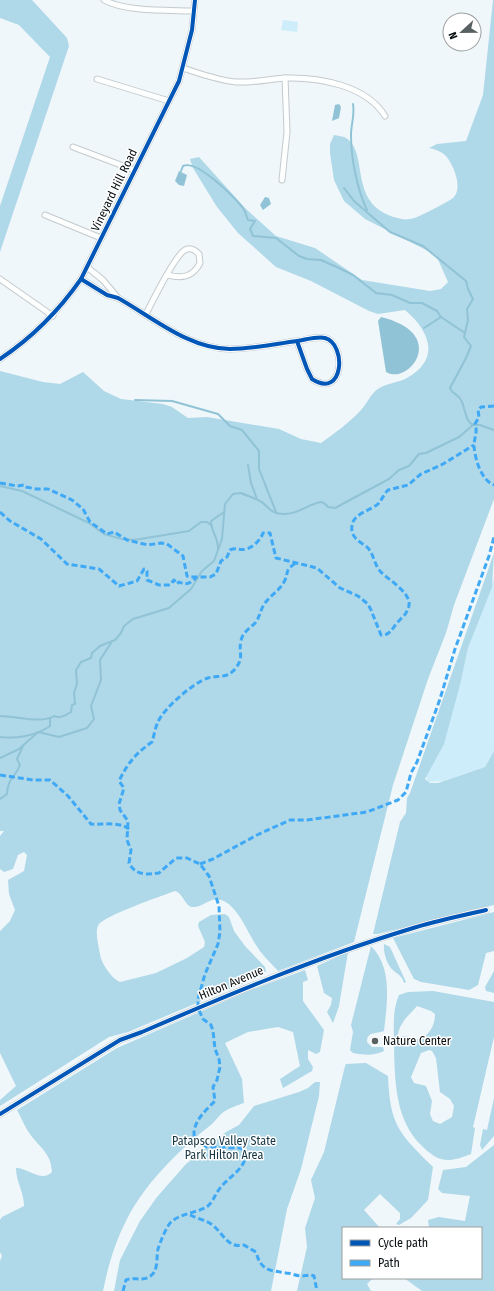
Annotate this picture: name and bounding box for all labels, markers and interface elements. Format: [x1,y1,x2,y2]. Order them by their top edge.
north arrow [442,12,482,52]
text: N [446,30,460,41]
street label: Vineyard Hill Road [88,147,140,233]
street label: Hilton Avenue [197,963,265,1003]
place label: Nature Center [383,1034,452,1048]
marker: Nature Center [370,1036,380,1046]
park label: Patapsco Valley State Park Hilton Area [172,1134,276,1162]
legend [342,1227,482,1279]
text: Cycle path [378,1236,428,1250]
text: Path [378,1256,400,1270]

